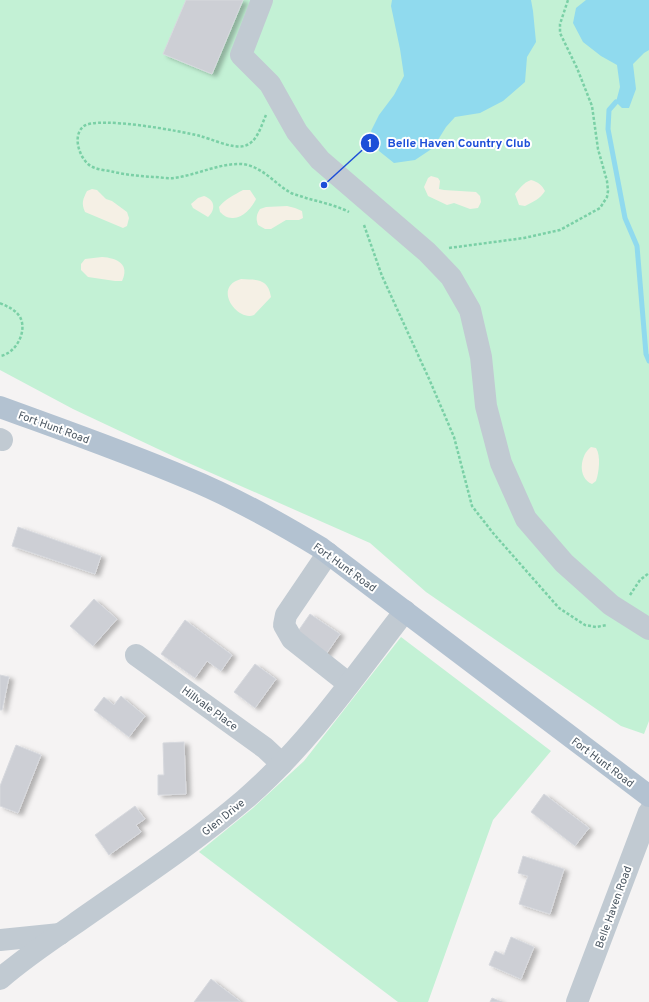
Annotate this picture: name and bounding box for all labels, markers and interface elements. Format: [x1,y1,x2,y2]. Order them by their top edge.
callout: Belle Haven Country Club [360,131,539,155]
text: 1 [368,136,372,152]
text: Belle Haven Country Club [387,136,531,152]
street label: Fort Hunt Road [16,409,91,447]
street label: Fort Hunt Road [310,540,379,595]
street label: Hillvale Place [179,684,240,734]
street label: Fort Hunt Road [568,735,636,791]
street label: Glen Drive [199,796,248,839]
street label: Belle Haven Road [593,864,635,950]

